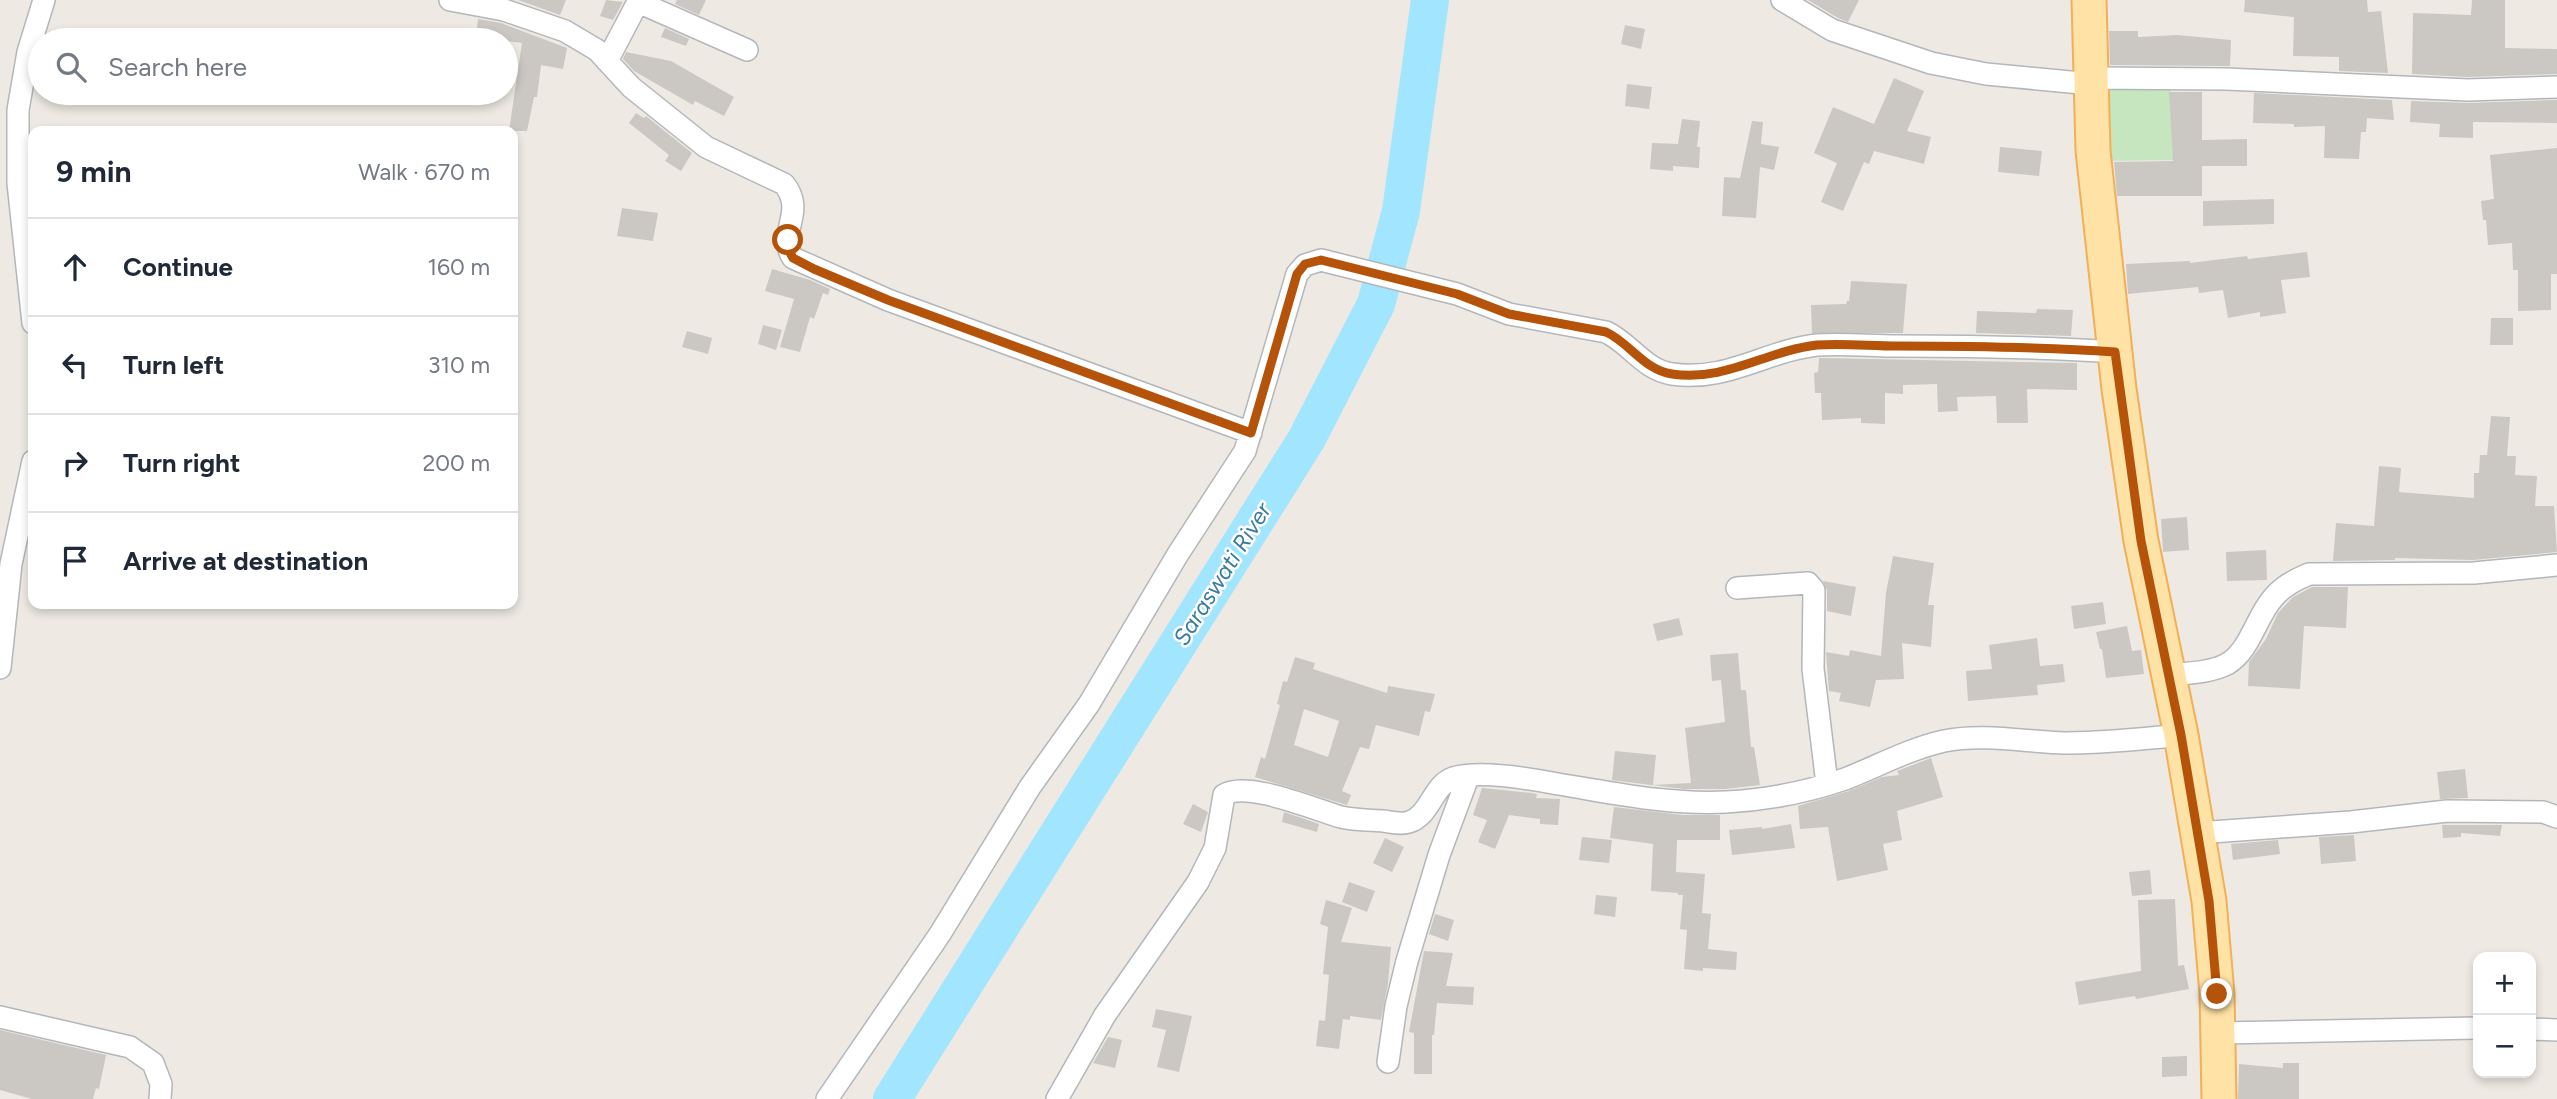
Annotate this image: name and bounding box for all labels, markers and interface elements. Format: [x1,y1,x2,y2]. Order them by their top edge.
search box [28,28,518,105]
icon: search [52,48,90,86]
text: Search here [108,51,247,83]
text: 9 min [56,153,132,190]
text: Walk · 670 m [358,158,490,186]
route start [772,224,803,255]
icon: ahead [56,248,94,286]
text: Continue [123,251,233,283]
text: 160 m [427,253,490,281]
icon: left [56,346,94,384]
text: Turn left [123,349,224,381]
text: 310 m [428,351,490,379]
icon: right [56,444,94,482]
text: Turn right [123,447,240,479]
text: 200 m [422,449,490,477]
water label: Saraswati River [1167,497,1278,650]
icon: arrive [56,542,94,580]
text: Arrive at destination [123,545,368,577]
map controls [2473,952,2536,1078]
button: + [2473,952,2536,1015]
route end [2201,978,2232,1009]
button: − [2473,1015,2536,1078]

